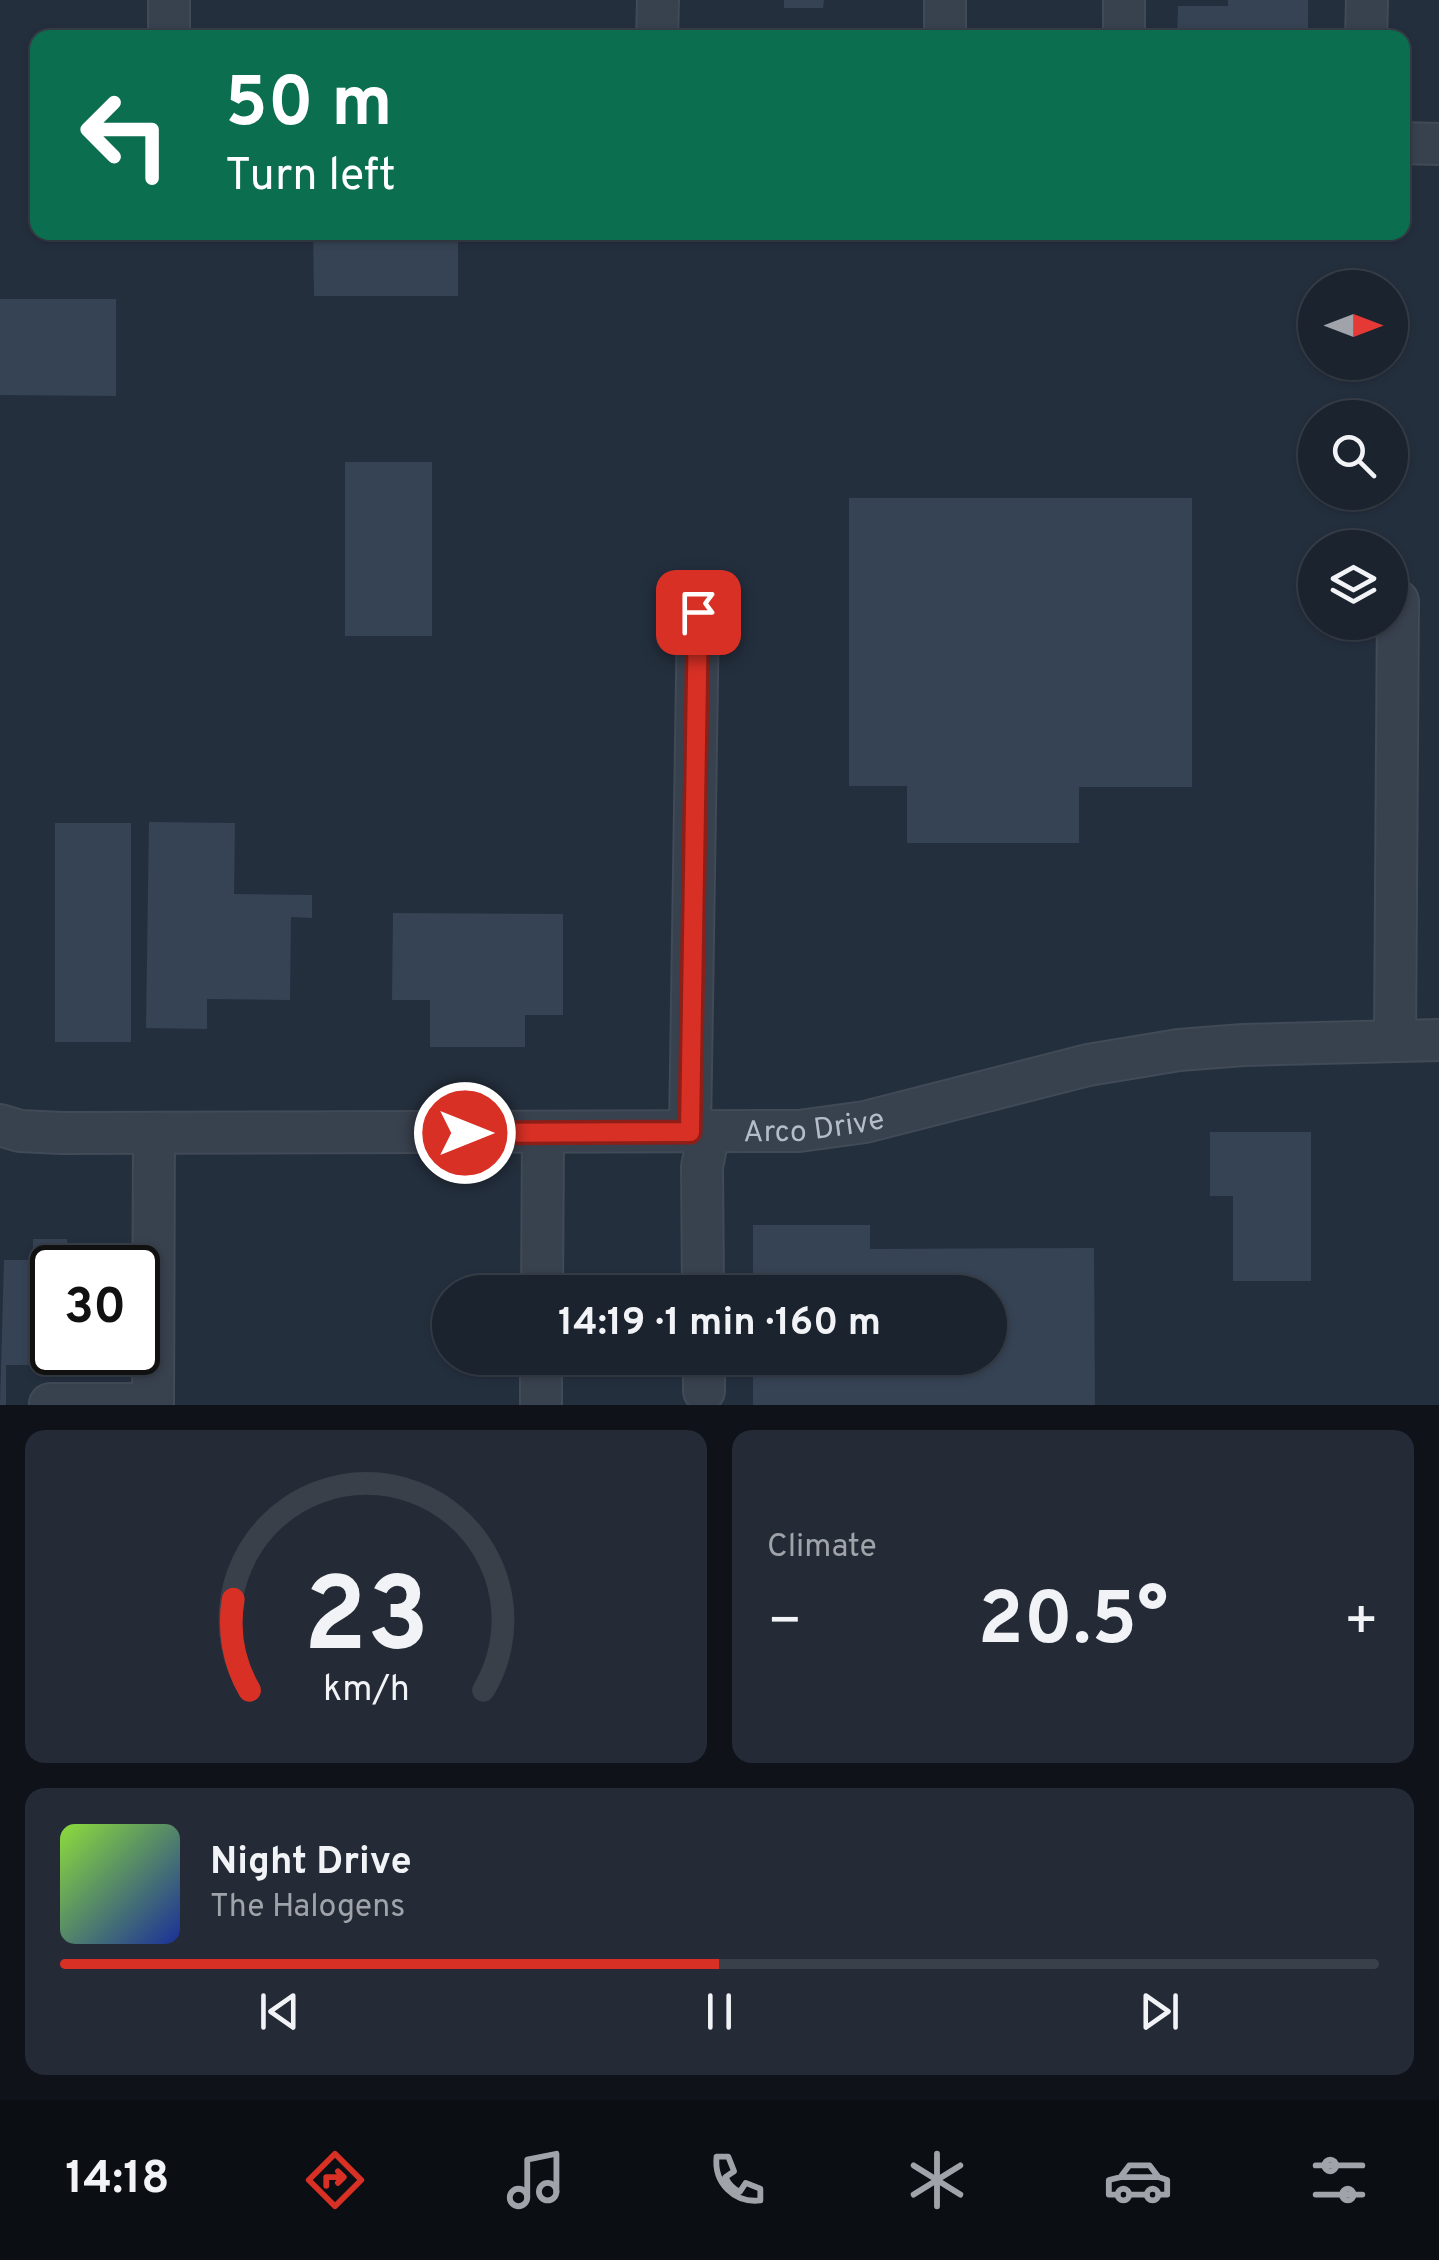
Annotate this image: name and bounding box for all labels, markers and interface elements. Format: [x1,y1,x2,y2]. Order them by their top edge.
text: 50 m [225,62,392,151]
icon: left [60,70,190,200]
text: Turn left [225,149,396,206]
north arrow [1298,270,1408,380]
map controls [1298,270,1408,640]
button: search [1298,400,1408,510]
button: layers [1298,530,1408,640]
pin [656,570,741,655]
icon: arrive [671,585,726,640]
position arrow [413,1081,517,1185]
street label: Arco Drive [743,1102,889,1152]
speed limit sign: 30 [30,1245,160,1375]
text: 14:19 · 1 min · 160 m [558,1300,881,1349]
text: Climate [767,1528,877,1568]
text: 23 [303,1556,429,1688]
text: 20.5° [978,1576,1168,1671]
text: − [767,1589,802,1659]
text: + [1344,1589,1379,1659]
text: km/h [323,1668,409,1714]
text: Night Drive [210,1839,412,1888]
text: The Halogens [210,1888,405,1928]
icon: previous [252,1984,307,2039]
icon: pause [692,1984,747,2039]
icon: next [1132,1984,1187,2039]
icon: directions [300,2145,370,2215]
icon: music [501,2145,571,2215]
icon: phone [702,2145,772,2215]
icon: climate [902,2145,972,2215]
icon: car [1103,2145,1173,2215]
icon: filters [1304,2145,1374,2215]
text: 14:18 [65,2152,170,2209]

